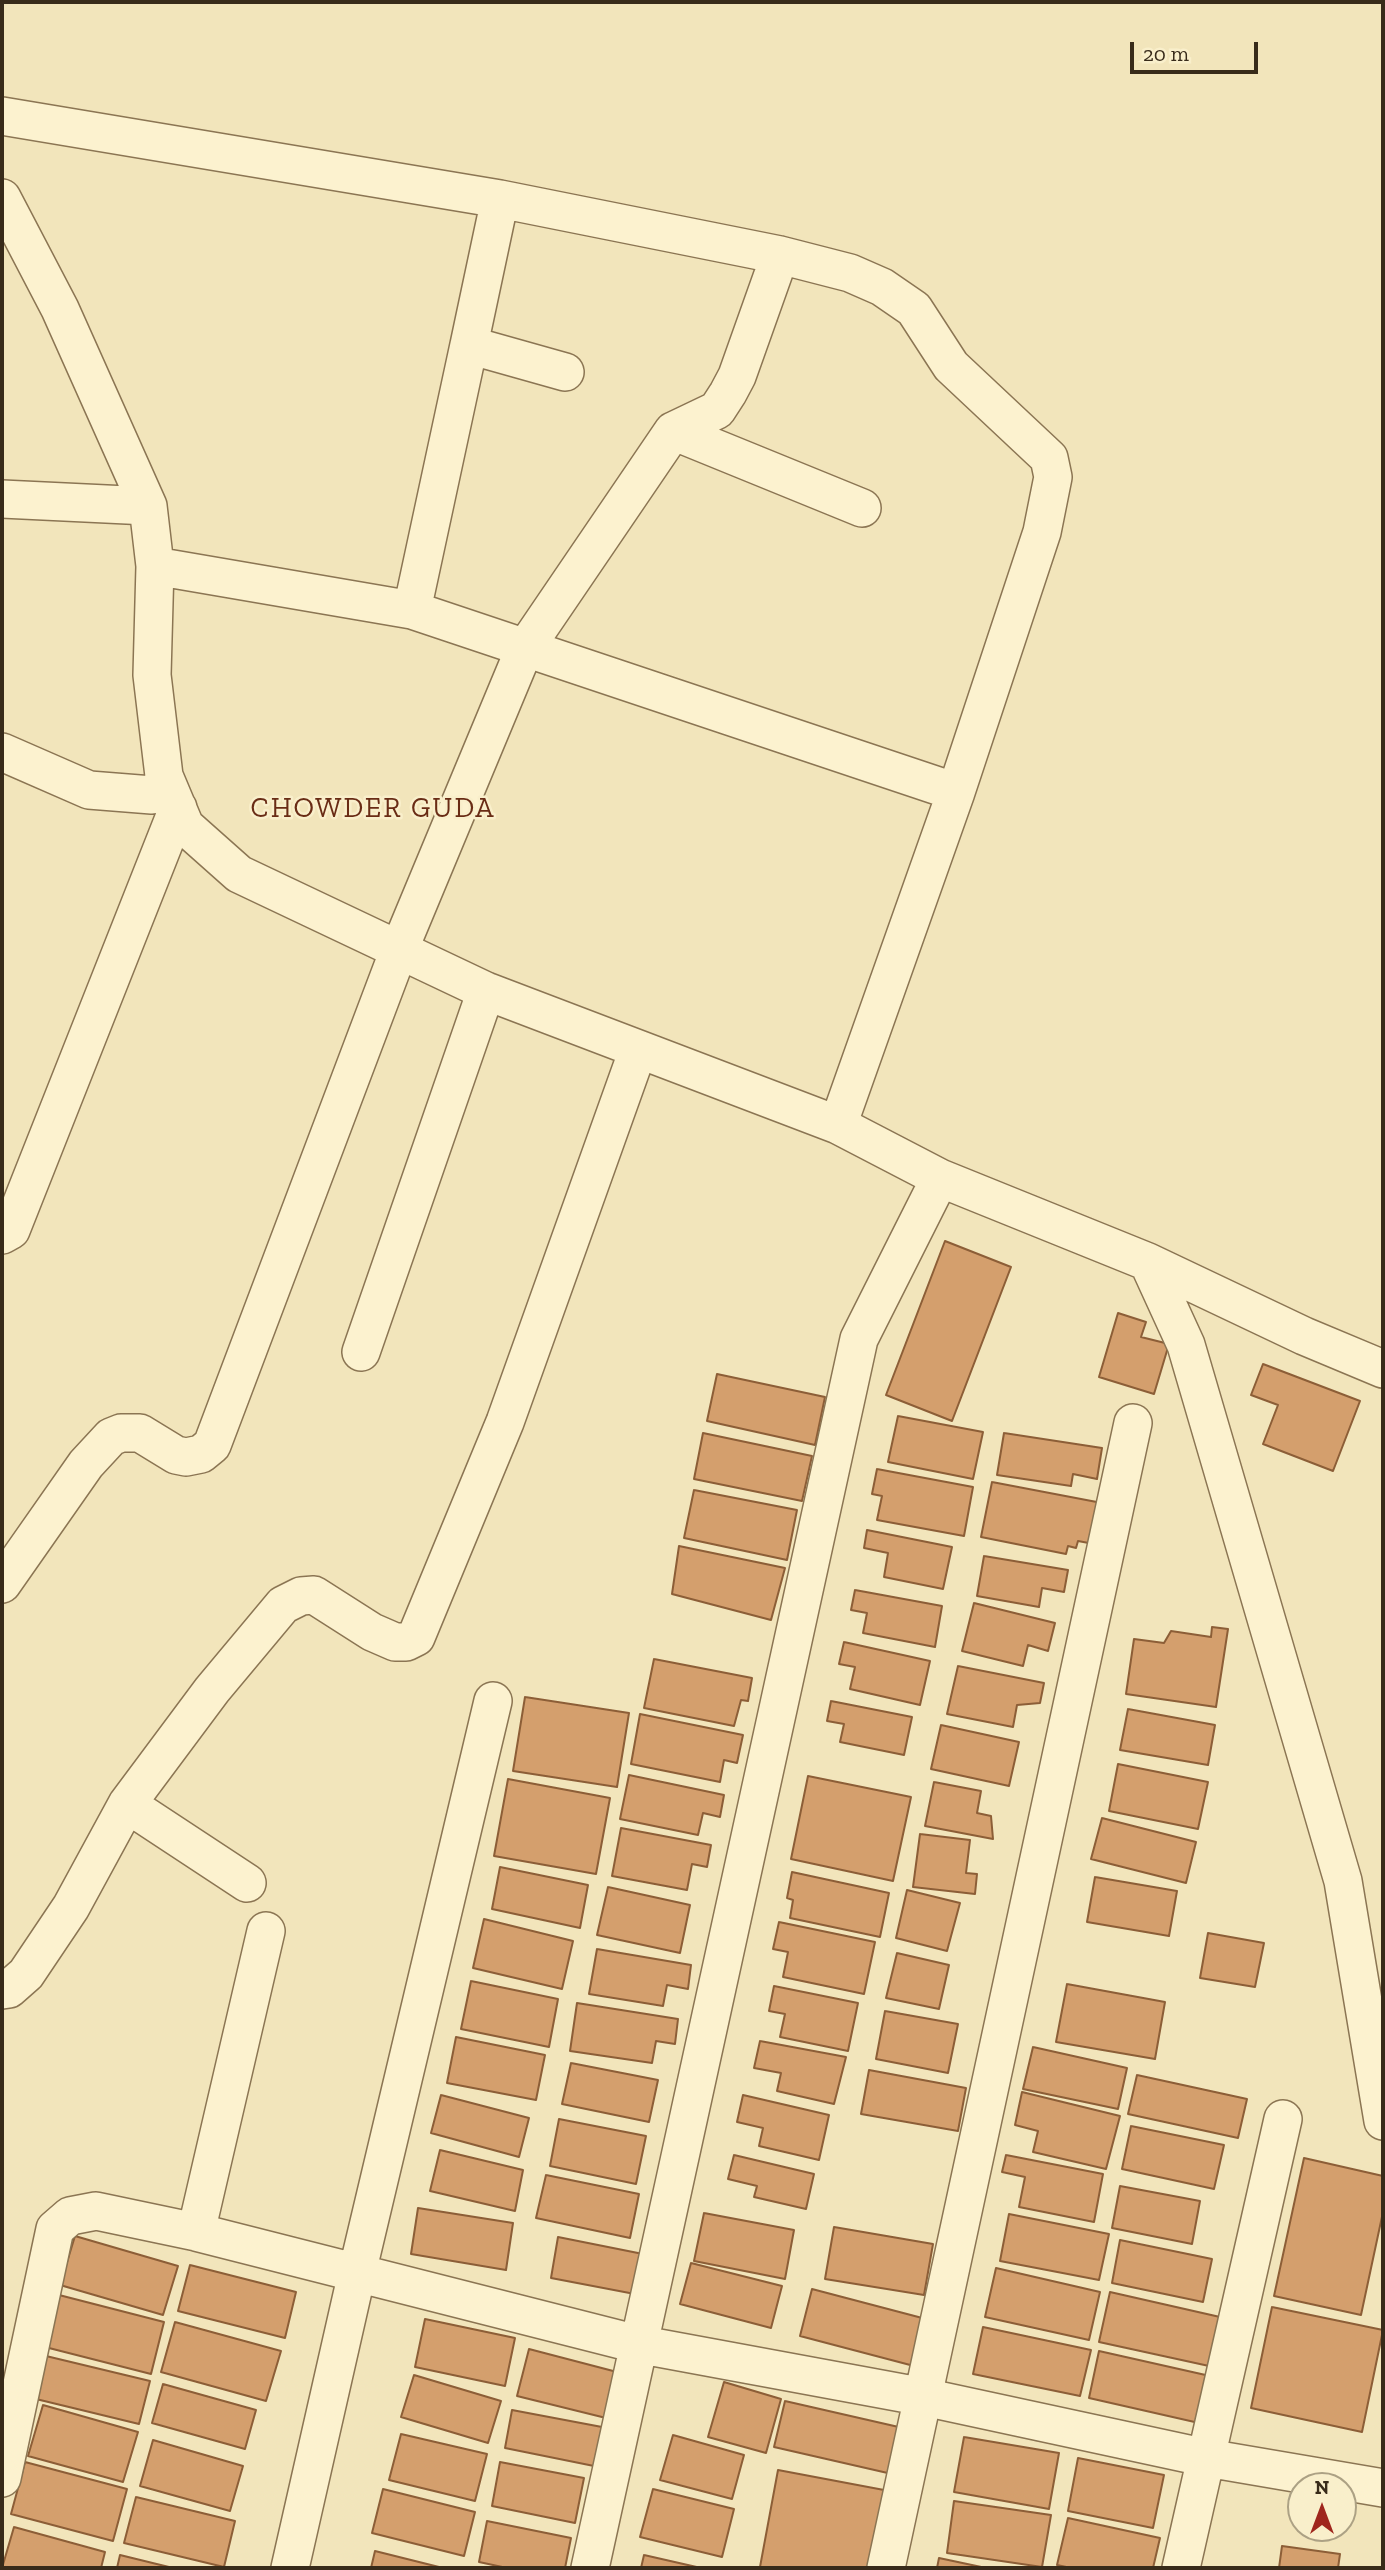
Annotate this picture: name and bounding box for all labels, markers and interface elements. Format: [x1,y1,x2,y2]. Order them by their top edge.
scale bar [1133,28,1261,72]
text: 20 m [1143,41,1189,66]
district label: CHOWDER GUDA [252,792,494,826]
north arrow [1287,2472,1357,2542]
text: N [1315,2476,1329,2499]

